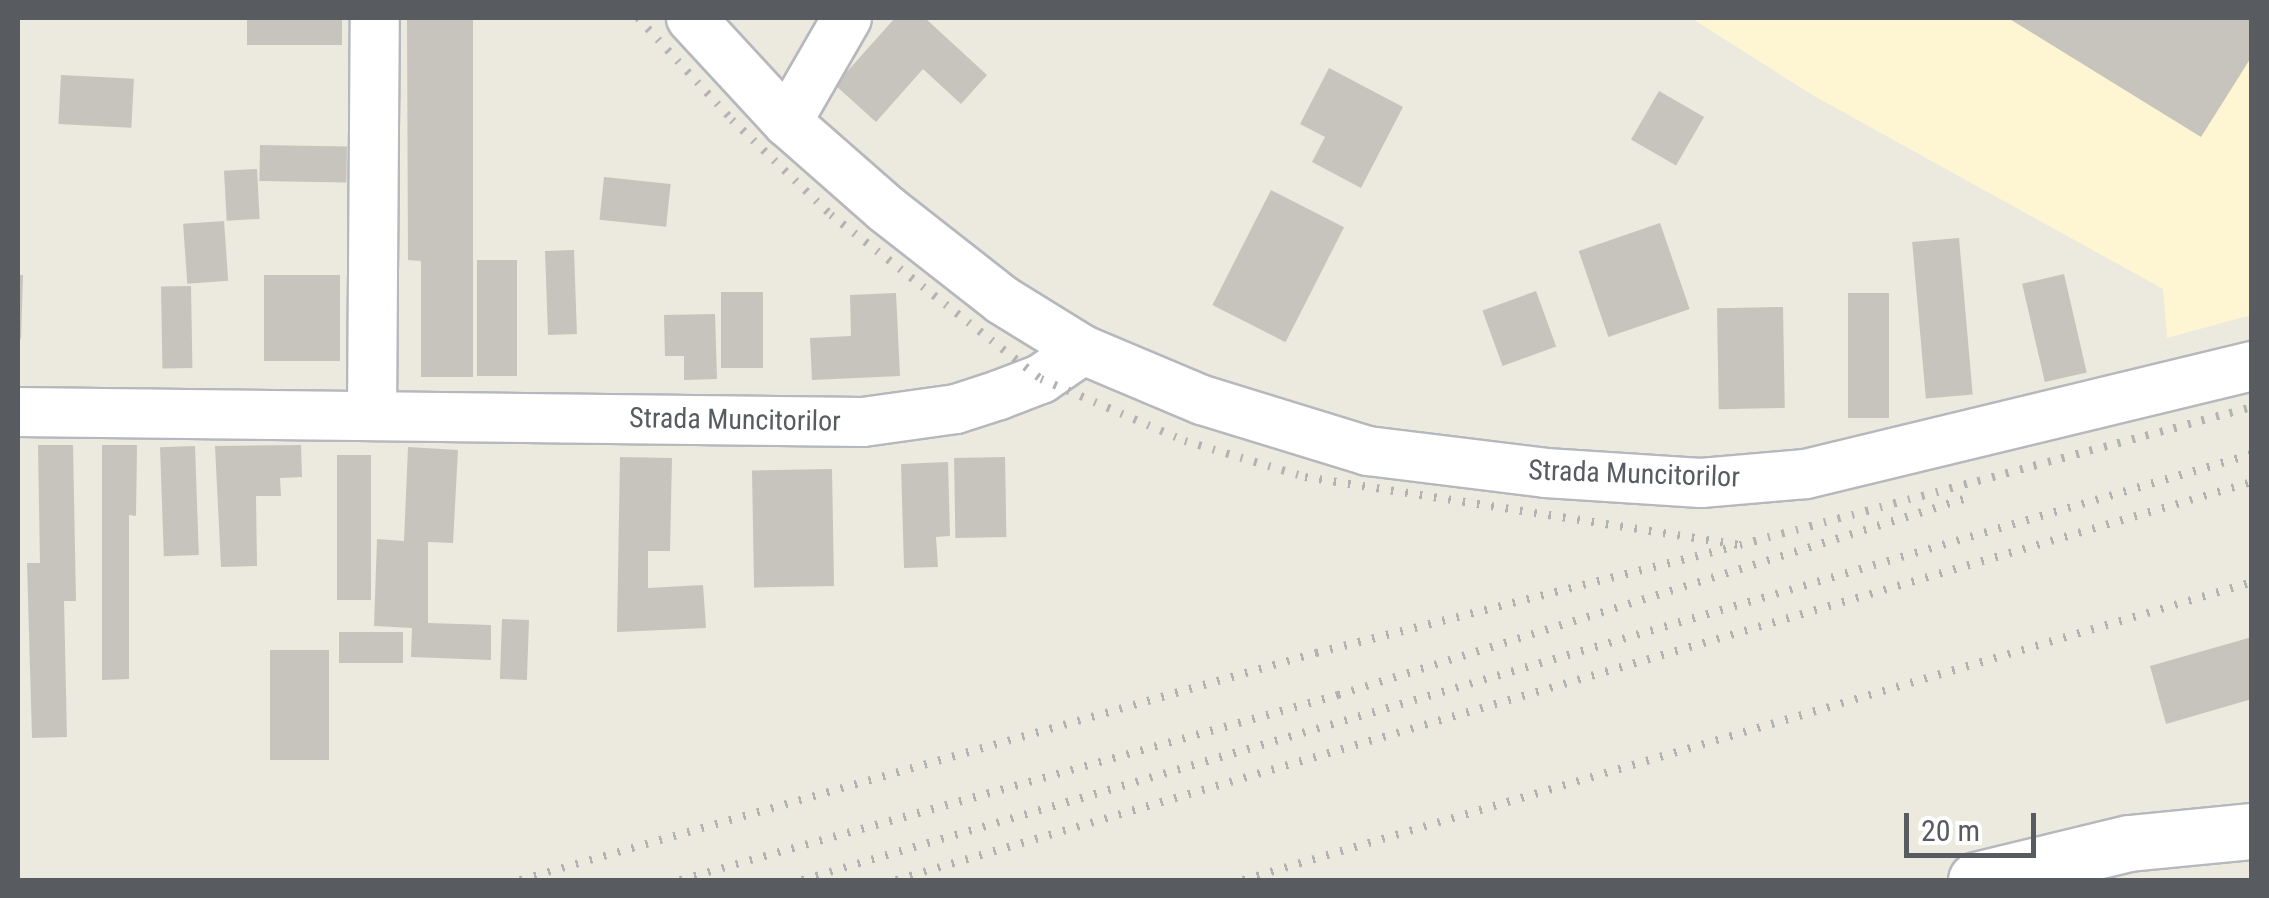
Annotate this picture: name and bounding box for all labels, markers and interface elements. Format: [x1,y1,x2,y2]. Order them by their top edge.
street label: Strada Muncitorilor [629,401,841,439]
street label: Strada Muncitorilor [1528,454,1740,494]
scale bar [1909,793,2042,855]
text: 20 m [1921,813,1980,848]

